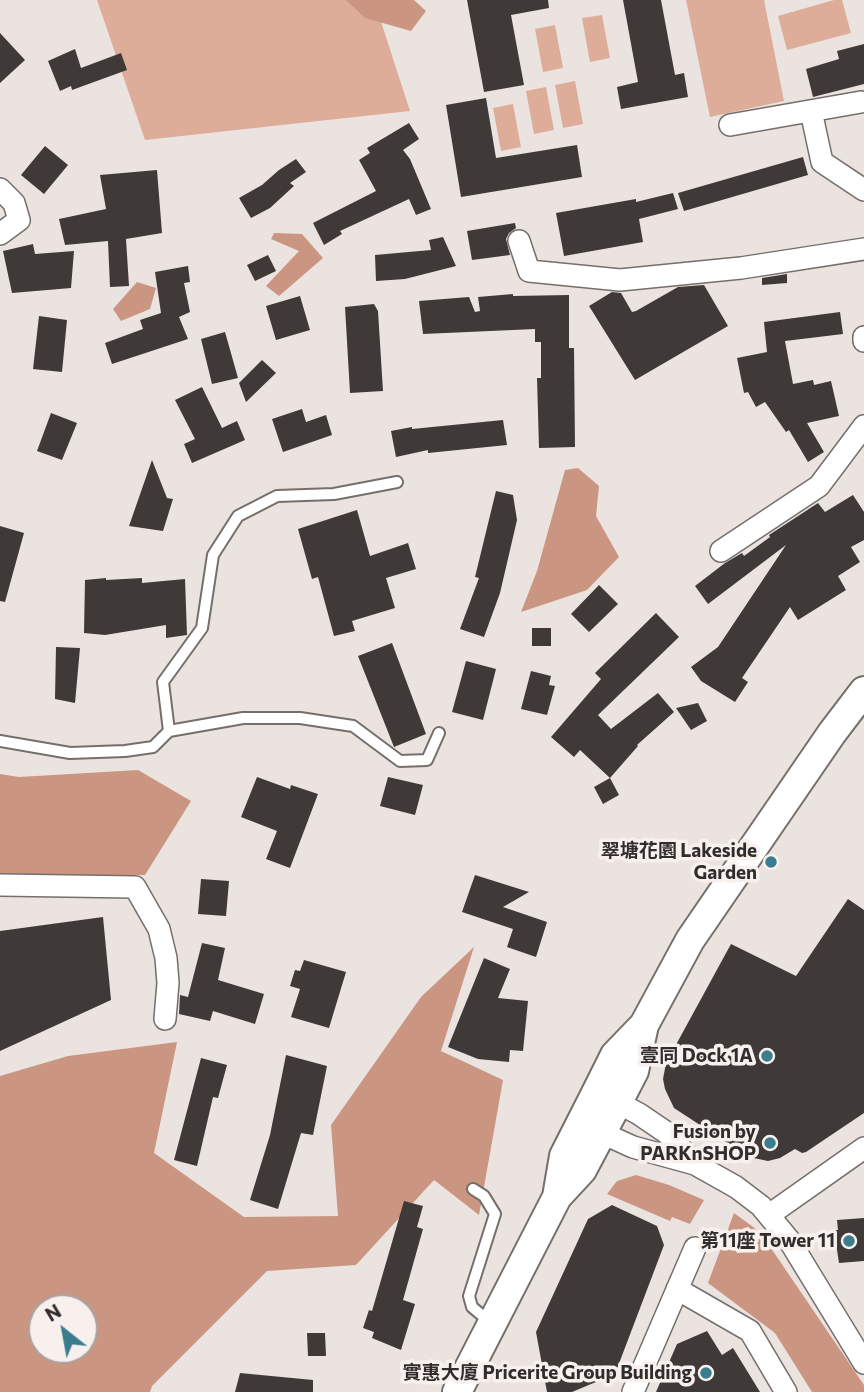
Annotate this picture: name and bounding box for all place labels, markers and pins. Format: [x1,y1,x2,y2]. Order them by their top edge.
place label: 翠塘花園 Lakeside Garden [601,840,757,884]
marker: 翠塘花園 Lakeside Garden [763,854,779,870]
place label: 壹同 Dock 1A [640,1045,753,1067]
marker: 壹同 Dock 1A [759,1048,775,1064]
place label: Fusion by PARKnSHOP [640,1121,756,1165]
marker: Fusion by PARKnSHOP [762,1135,778,1151]
place label: 第11座 Tower 11 [700,1230,835,1252]
marker: 第11座 Tower 11 [841,1233,857,1249]
place label: 實惠大廈 Pricerite Group Building [403,1362,692,1384]
marker: 實惠大廈 Pricerite Group Building [698,1365,714,1381]

